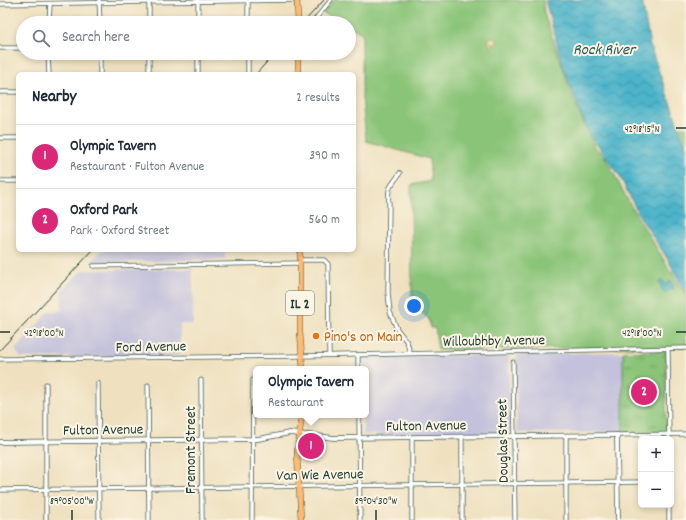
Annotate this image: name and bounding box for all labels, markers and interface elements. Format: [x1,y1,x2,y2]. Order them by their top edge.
search box [16,16,356,60]
icon: search [30,27,52,49]
text: Search here [62,27,130,49]
water label: Rock River [573,39,637,62]
text: Nearby [32,86,76,110]
text: 2 results [296,89,340,108]
text: 42°18'15"N [624,123,660,137]
text: Olympic Tavern [70,136,156,158]
text: 1 [44,147,46,166]
text: 390 m [309,147,340,166]
text: Restaurant · Fulton Avenue [70,158,204,177]
text: Oxford Park [70,200,138,222]
text: 2 [42,211,48,230]
text: 560 m [309,211,340,230]
text: Park · Oxford Street [70,222,169,241]
road number: IL 2 [286,291,314,315]
your location [404,296,424,316]
text: 42°18'00"N [24,327,64,341]
place label: Pino's on Main [324,327,402,349]
text: 42°18'00"N [622,327,662,341]
street label: Willoubhby Avenue [443,330,546,354]
marker: Pino's on Main [311,331,321,341]
street label: Ford Avenue [116,336,187,360]
popup [253,366,369,418]
text: Olympic Tavern [268,372,354,394]
pin: 2 [631,377,657,407]
text: Restaurant [268,394,324,413]
street label: Douglas Street [492,398,516,483]
street label: Fremont Street [181,405,203,494]
street label: Fulton Avenue [386,415,467,439]
street label: Fulton Avenue [63,419,144,443]
pin: 1 [298,431,324,461]
map controls [638,436,674,508]
button: + [638,436,674,472]
street label: Van Wie Avenue [276,464,364,488]
button: − [638,472,674,508]
text: 89°05'00"W [50,495,94,509]
text: 89°04'30"W [355,495,398,509]

